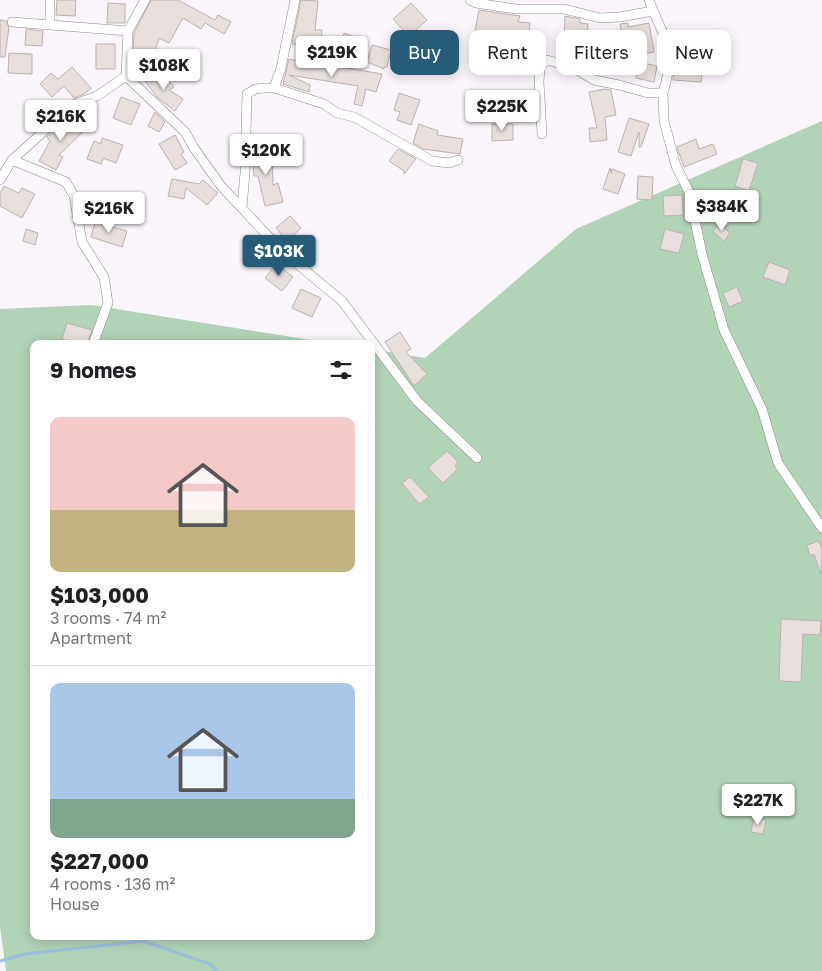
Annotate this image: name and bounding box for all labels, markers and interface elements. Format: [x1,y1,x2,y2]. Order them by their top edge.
chip: Buy [390,30,459,75]
chip: Rent [469,30,546,75]
chip: Filters [556,30,647,75]
chip: New [657,30,731,75]
pin: $219K [297,36,367,78]
text: $219K [307,42,357,62]
pin: $108K [129,48,199,91]
text: $108K [138,55,190,75]
pin: $225K [467,90,537,132]
text: $225K [476,96,528,116]
pin: $216K [26,100,96,142]
text: $216K [36,106,86,126]
pin: $120K [231,134,301,176]
text: $120K [241,140,291,160]
pin: $384K [687,190,757,232]
pin: $216K [74,192,144,234]
text: $384K [696,196,748,216]
text: $216K [84,198,134,218]
pin: $103K [244,234,314,277]
text: $103K [254,241,304,261]
icon: filters [327,356,355,384]
text: 9 homes [50,357,136,383]
icon: home [158,450,248,540]
text: $103,000 [50,582,149,608]
text: 3 rooms · 74 m² [50,608,166,628]
text: Apartment [50,628,132,648]
icon: home [158,715,248,805]
pin: $227K [723,784,793,826]
text: $227K [733,790,783,810]
text: $227,000 [50,848,149,874]
text: 4 rooms · 136 m² [50,874,175,894]
text: House [50,894,99,914]

